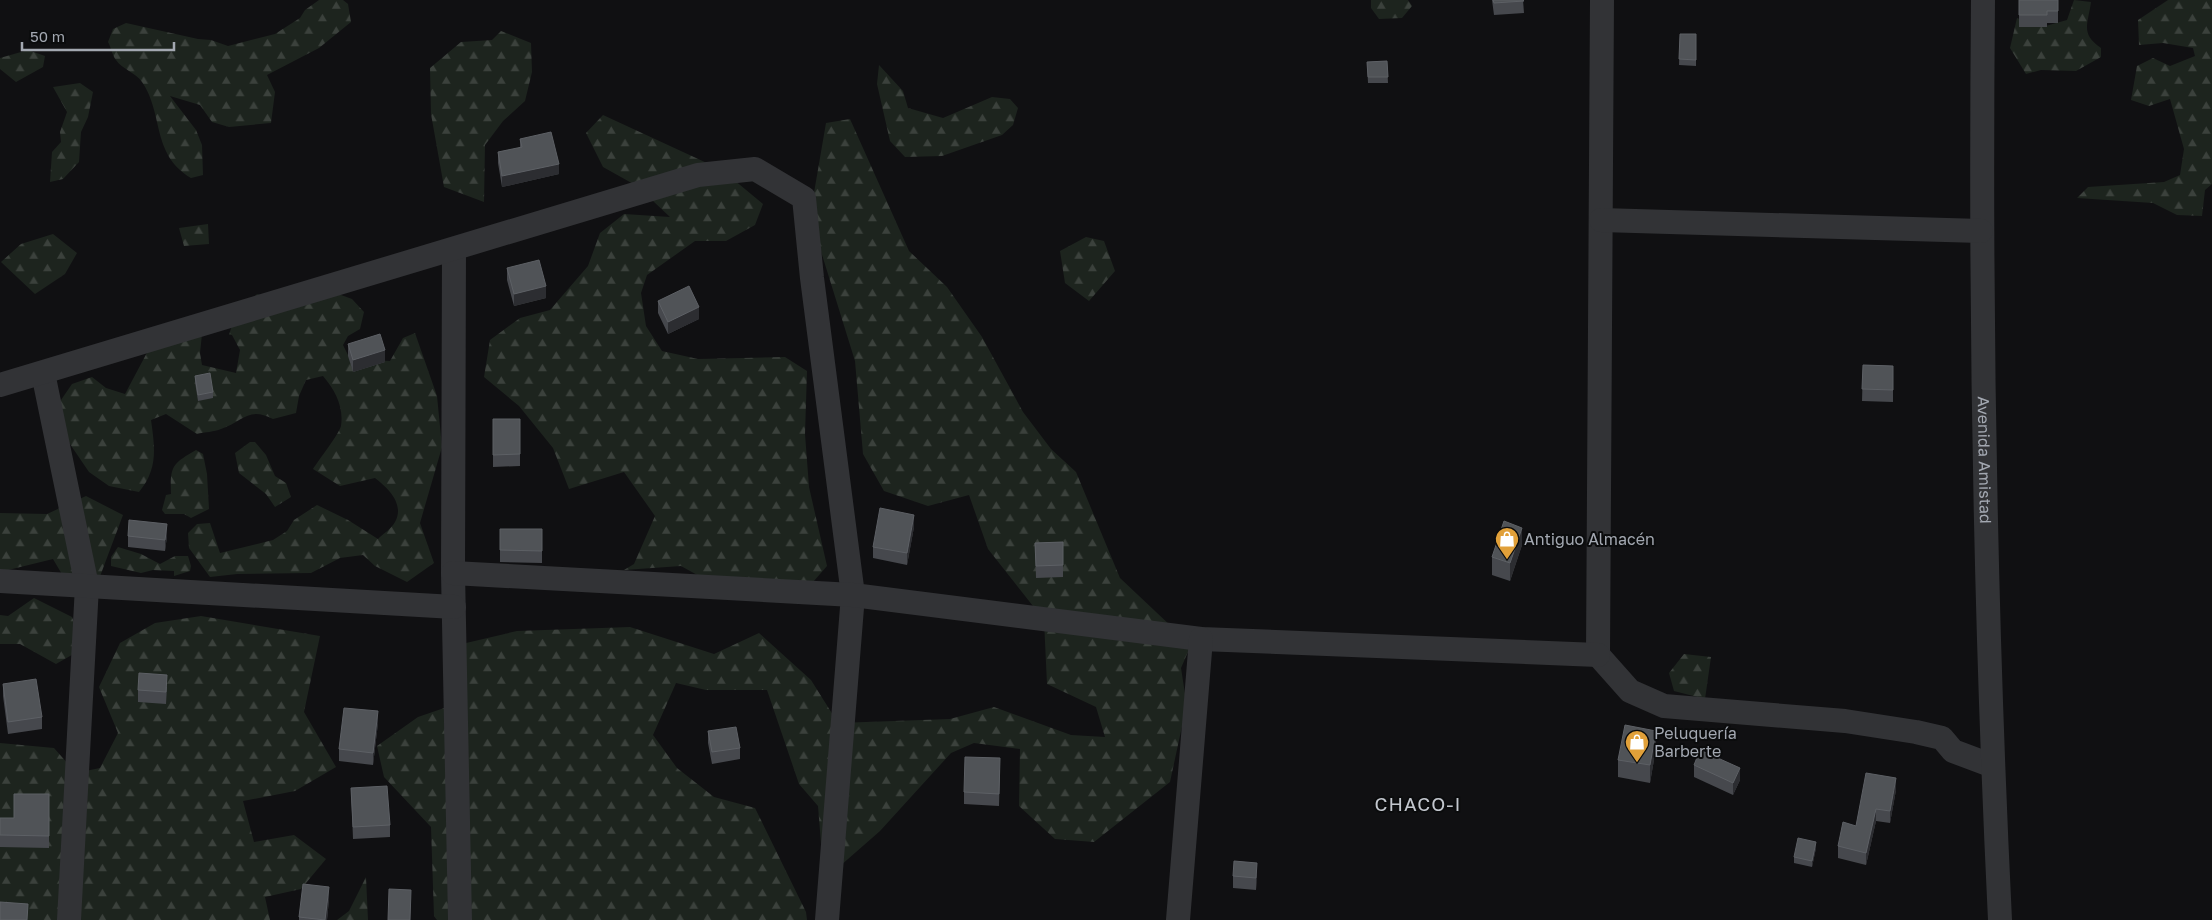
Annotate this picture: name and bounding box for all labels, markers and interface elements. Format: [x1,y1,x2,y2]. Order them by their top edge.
scale bar [22,20,175,52]
text: 50 m [30,27,65,45]
street label: Avenida Amistad [1974,396,1996,524]
shop icon: Antiguo Almacén [1494,526,1520,560]
place label: Antiguo Almacén [1524,529,1655,549]
place label: Peluquería Barberte [1654,723,1737,761]
shop icon: Peluquería Barberte [1624,729,1650,763]
district label: CHACO-I [1375,792,1461,815]

